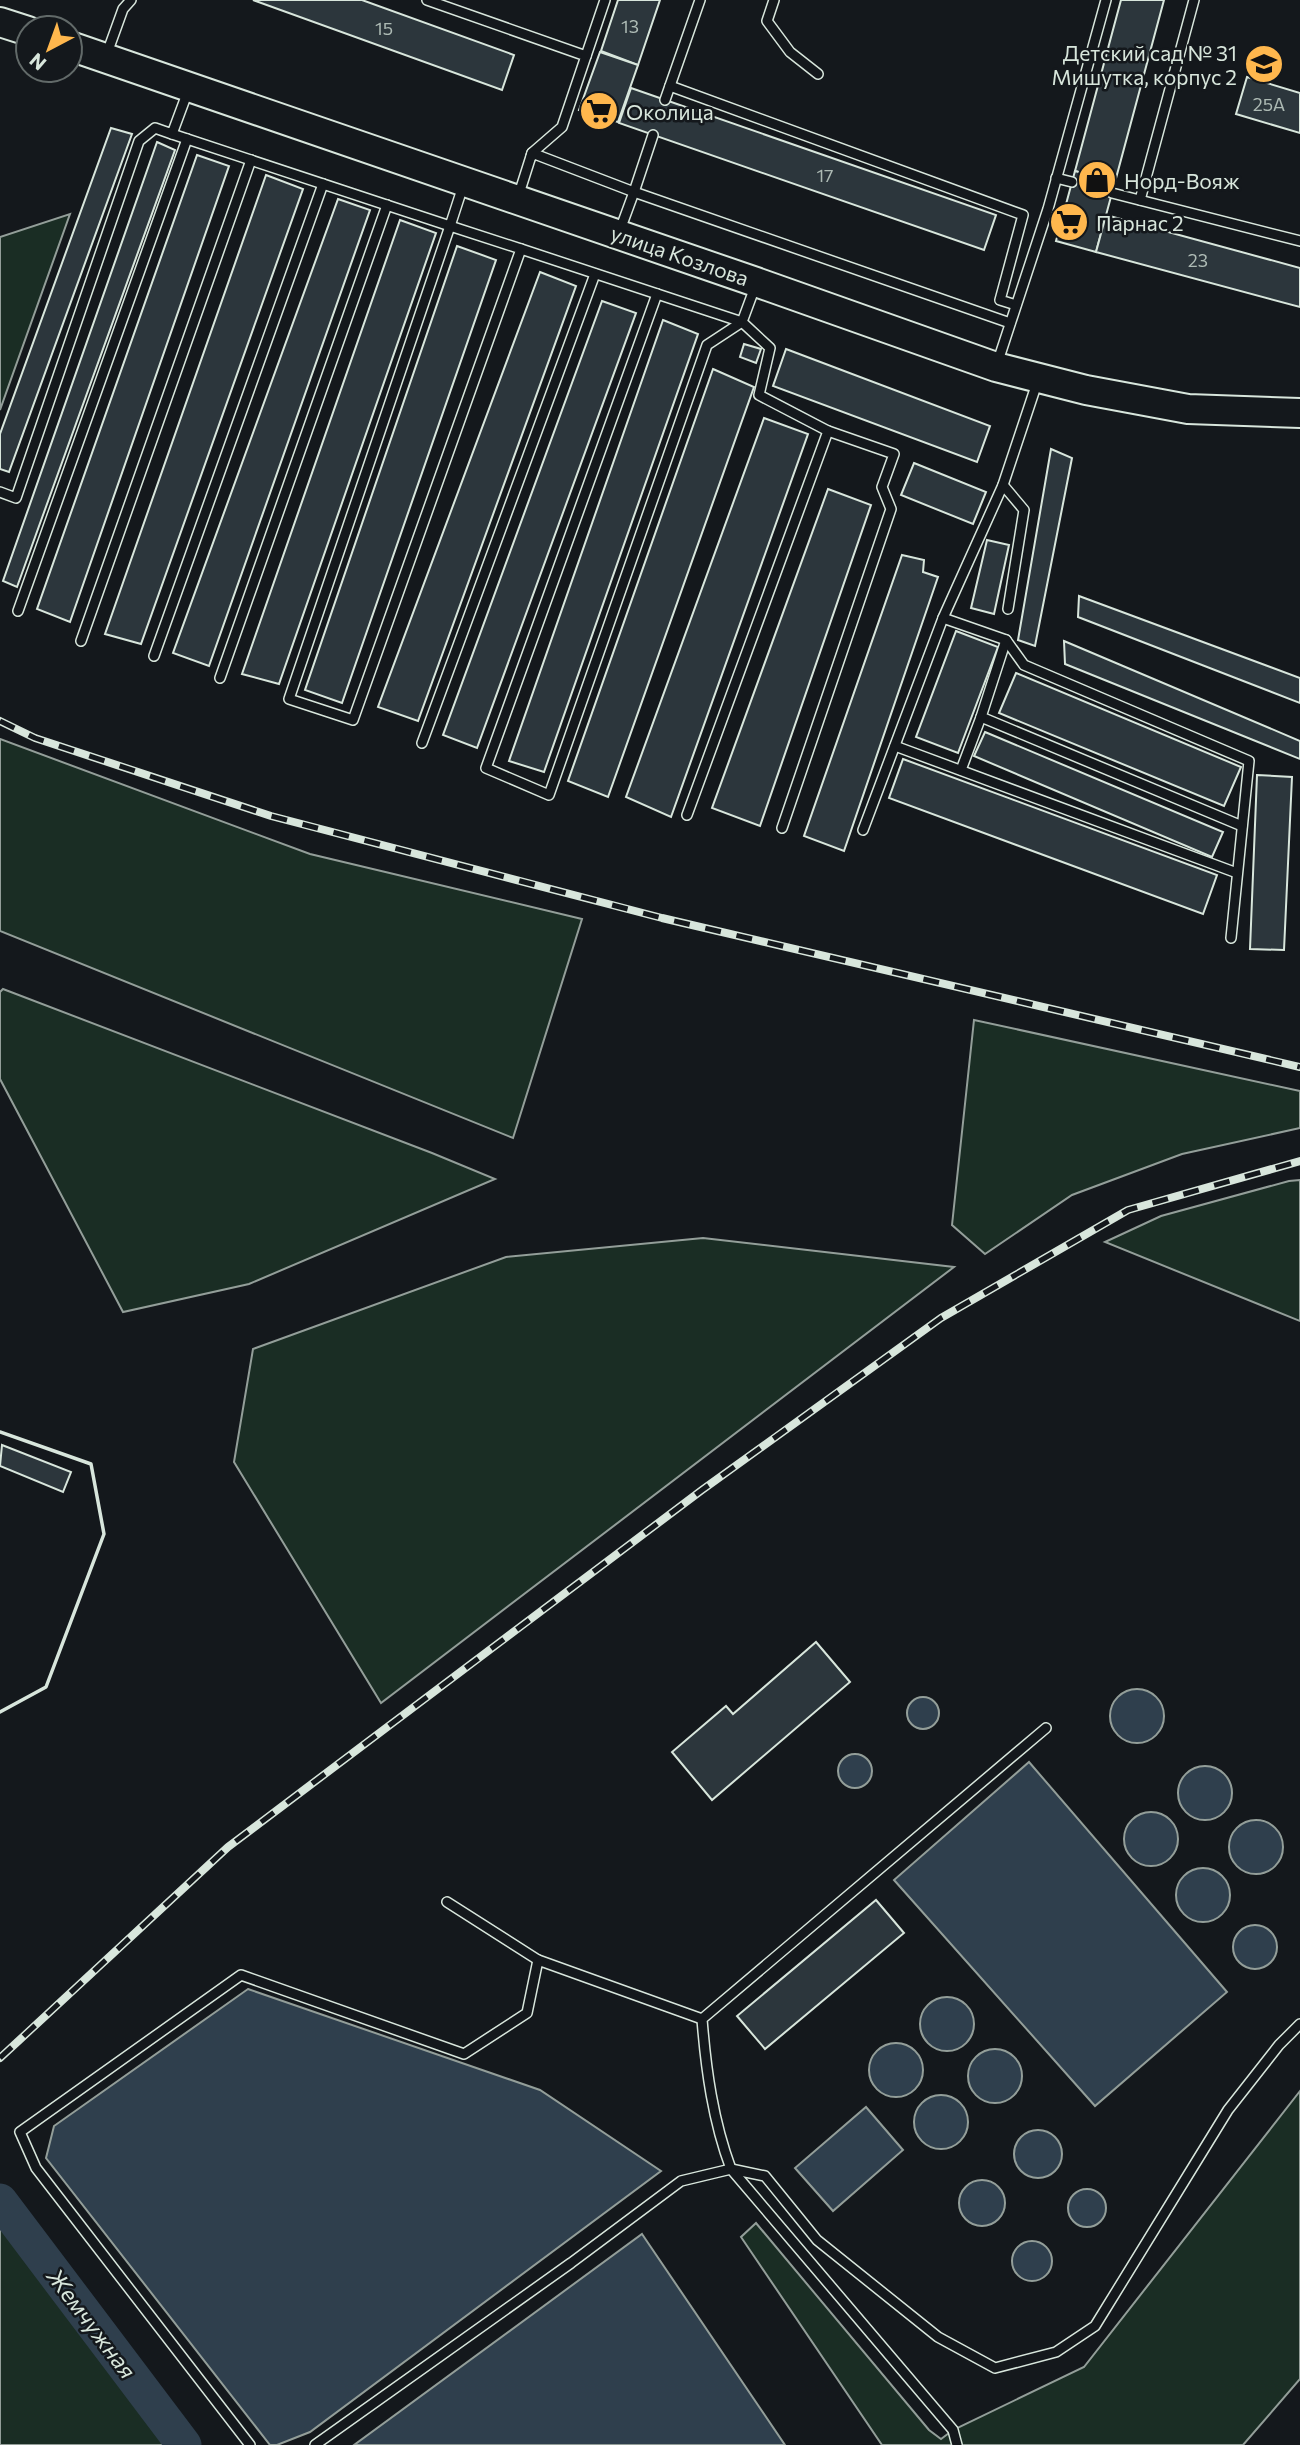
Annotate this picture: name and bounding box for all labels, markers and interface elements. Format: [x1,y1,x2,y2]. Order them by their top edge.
north arrow [14,14,84,84]
house number: 13 [621,15,639,37]
house number: 15 [375,17,393,39]
place label: Детский сад № 31 Мишутка, корпус 2 [1052,40,1237,89]
school or university icon: Детский сад № 31 Мишутка, корпус 2 [1243,43,1285,85]
text: N [25,49,50,76]
supermarket icon: Околица [578,90,620,132]
house number: 25А [1253,93,1285,115]
place label: Околица [626,99,714,124]
shop icon: Норд-Вояж [1076,159,1118,201]
house number: 17 [816,164,834,186]
place label: Норд-Вояж [1124,168,1240,193]
supermarket icon: Парнас 2 [1048,201,1090,243]
place label: Парнас 2 [1096,210,1184,235]
street label: улица Козлова [608,220,752,290]
house number: 23 [1188,249,1208,271]
water label: Жемчужная [41,2262,142,2384]

